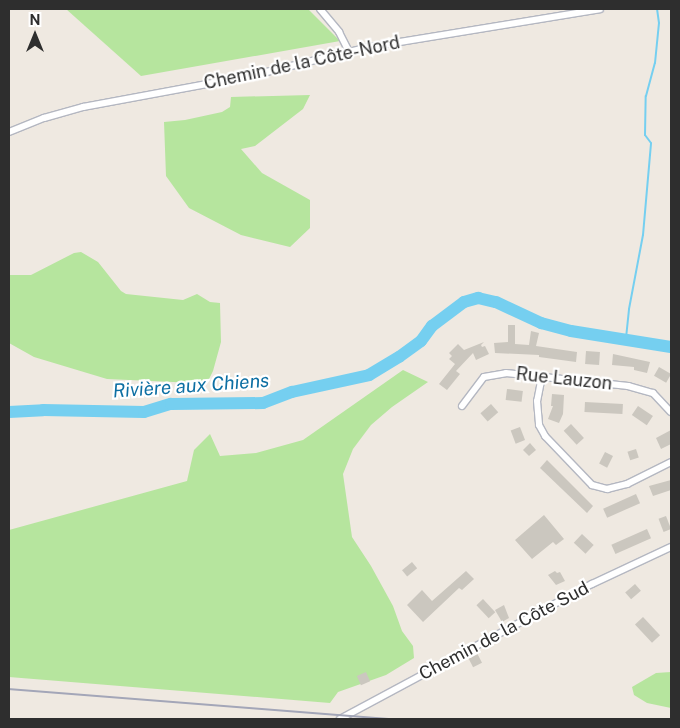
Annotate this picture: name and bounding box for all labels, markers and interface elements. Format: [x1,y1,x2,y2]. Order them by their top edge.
north arrow [10,10,60,60]
text: N [30,12,40,28]
street label: Chemin de la Côte-Nord [202,32,402,94]
street label: Rue Lauzon [515,363,613,395]
water label: Rivière aux Chiens [112,369,270,403]
street label: Chemin de la Côte Sud [415,577,593,685]

